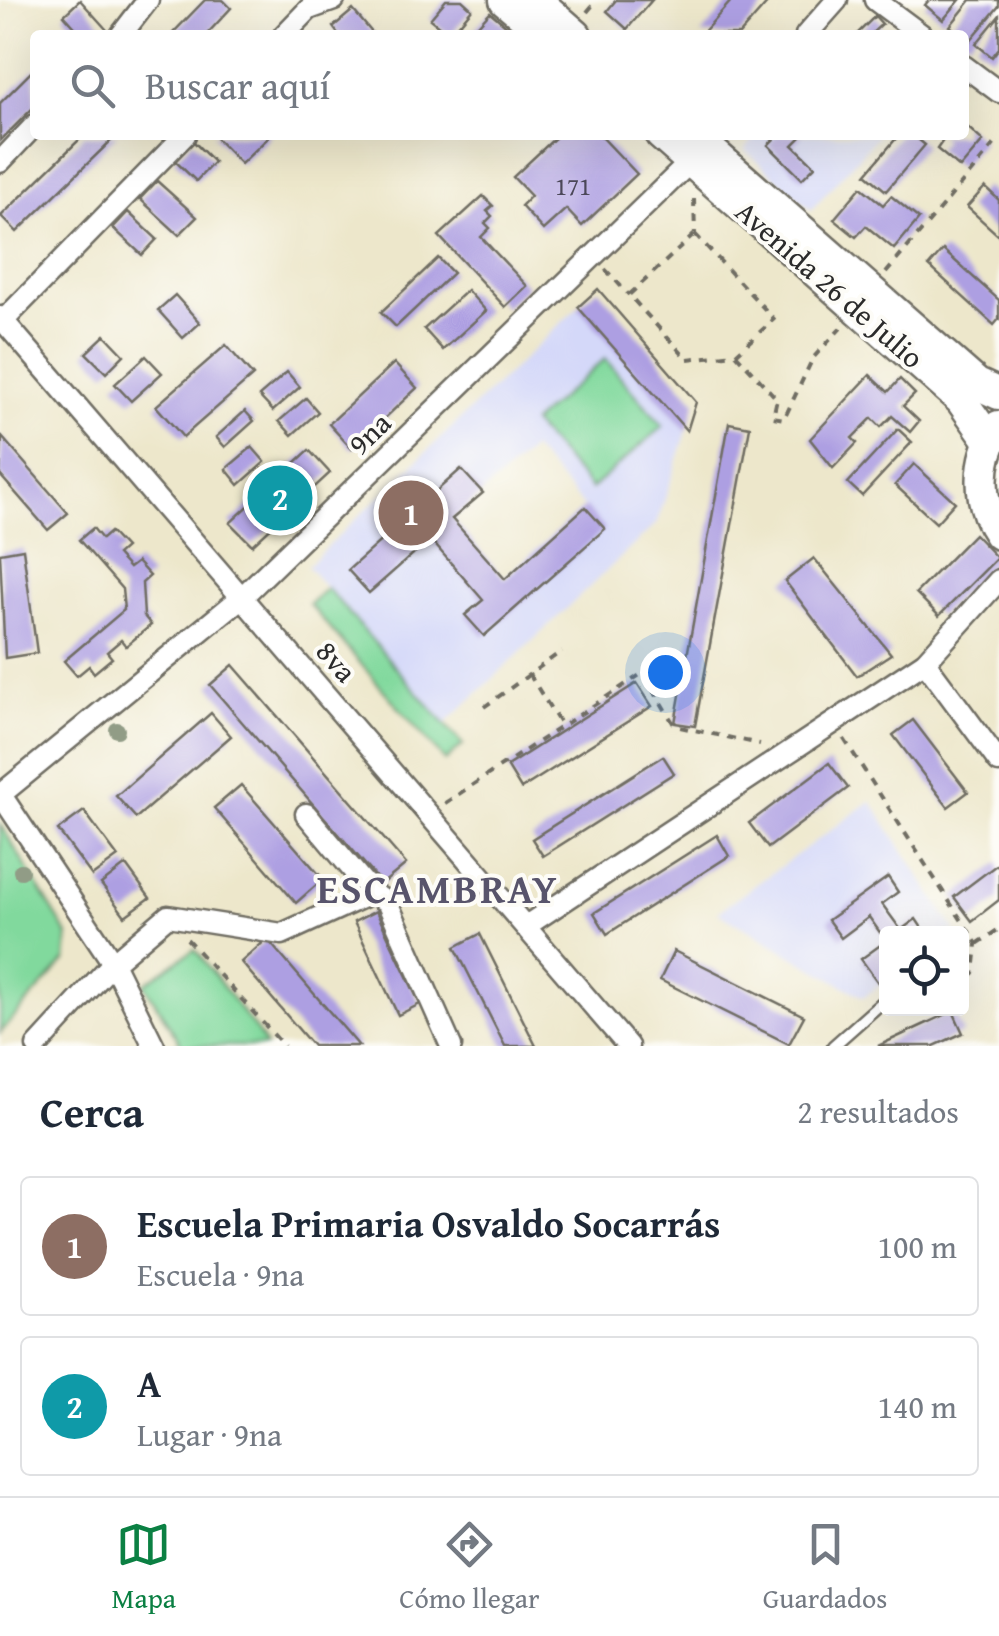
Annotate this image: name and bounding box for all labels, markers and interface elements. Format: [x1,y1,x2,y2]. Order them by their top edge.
search box [30,30,969,140]
text: Buscar aquí [145,57,330,113]
icon: search [65,58,120,113]
house number: 171 [555,168,591,204]
street label: Avenida 26 de Julio [726,190,934,378]
street label: 9na [337,401,401,465]
pin: 2 [248,460,312,536]
pin: 1 [378,476,444,550]
street label: 8va [306,630,368,692]
your location [640,647,691,698]
district label: ESCAMBRAY [317,859,559,918]
map controls [879,926,969,1016]
button: locate [879,926,969,1016]
text: Cerca [40,1081,144,1142]
text: 2 resultados [797,1088,959,1135]
text: Escuela Primaria Osvaldo Socarrás [137,1195,720,1251]
text: 1 [66,1223,83,1270]
text: 100 m [878,1223,957,1270]
text: Escuela · 9na [137,1251,304,1298]
text: A [137,1355,161,1411]
text: 2 [66,1383,83,1430]
text: 140 m [878,1383,957,1430]
text: Lugar · 9na [137,1411,282,1458]
tab: Mapa [112,1517,176,1618]
tab: Cómo llegar [399,1517,540,1618]
tab: Guardados [763,1517,887,1618]

